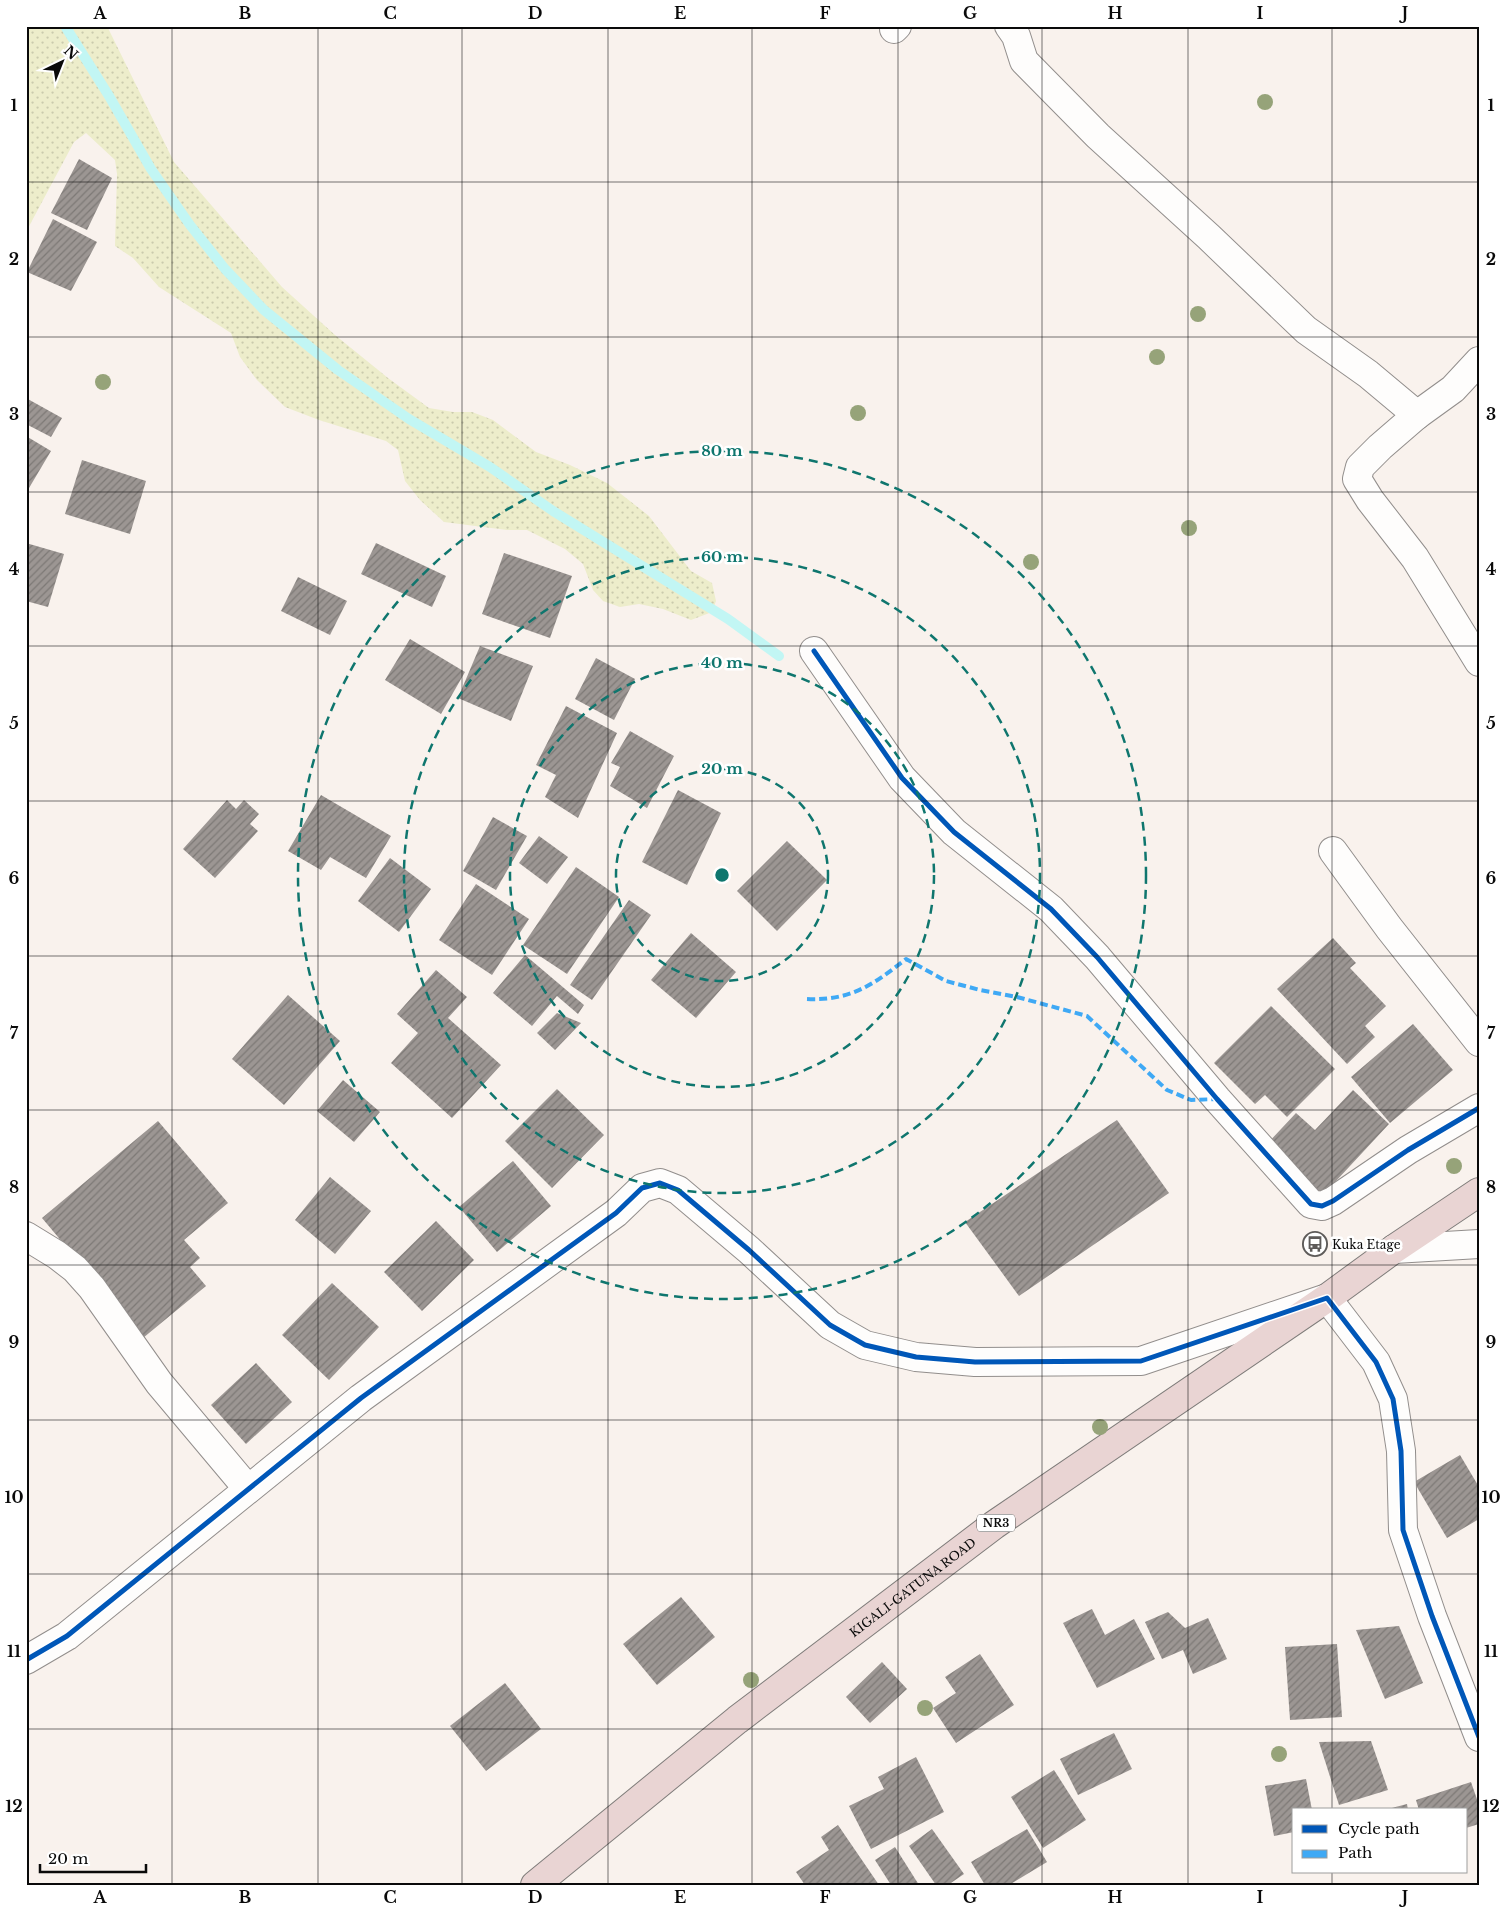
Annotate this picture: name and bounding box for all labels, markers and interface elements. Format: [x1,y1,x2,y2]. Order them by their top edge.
text: A [93,3,108,23]
text: B [239,3,252,23]
text: C [383,3,397,23]
text: D [528,3,542,23]
text: E [674,3,686,23]
text: F [819,3,831,23]
text: G [963,3,977,23]
text: H [1107,3,1123,23]
text: I [1257,3,1264,23]
text: J [1399,3,1408,23]
north arrow [38,38,88,88]
text: N [60,41,82,64]
text: 1 [11,95,18,115]
text: 1 [1488,95,1495,115]
text: 2 [9,249,19,269]
text: 2 [1486,249,1496,269]
text: 3 [9,404,19,424]
text: 3 [1486,404,1496,424]
text: 80 m [701,441,743,460]
text: 60 m [701,547,743,566]
text: 4 [9,559,19,579]
text: 4 [1486,559,1496,579]
text: 40 m [701,653,743,672]
text: 5 [9,713,19,733]
text: 5 [1486,713,1496,733]
text: 20 m [701,759,743,778]
centre of rings [713,866,731,884]
text: 6 [9,868,20,888]
text: 6 [1486,868,1497,888]
text: 7 [10,1023,19,1043]
text: 7 [1487,1023,1496,1043]
text: 8 [9,1177,19,1197]
text: 8 [1486,1177,1496,1197]
bus stop icon: Kuka Etage [1302,1231,1328,1257]
place label: Kuka Etage [1332,1237,1401,1252]
text: 9 [9,1332,20,1352]
text: 9 [1486,1332,1497,1352]
text: 10 [4,1487,24,1507]
text: 10 [1481,1487,1501,1507]
road number: NR3 [977,1515,1015,1532]
street label: KIGALI-GATUNA ROAD [846,1534,979,1640]
text: 11 [7,1641,21,1661]
text: 11 [1484,1641,1498,1661]
text: 12 [5,1796,23,1816]
text: 12 [1482,1796,1500,1816]
legend [1292,1808,1468,1874]
text: Cycle path [1338,1819,1420,1838]
scale bar [40,1841,146,1873]
text: Path [1338,1843,1372,1862]
text: 20 m [48,1849,88,1868]
text: A [93,1887,108,1907]
text: B [239,1887,252,1907]
text: C [383,1887,397,1907]
text: D [528,1887,542,1907]
text: E [674,1887,686,1907]
text: F [819,1887,831,1907]
text: G [963,1887,977,1907]
text: H [1107,1887,1123,1907]
text: I [1257,1887,1264,1907]
text: J [1399,1887,1408,1907]

